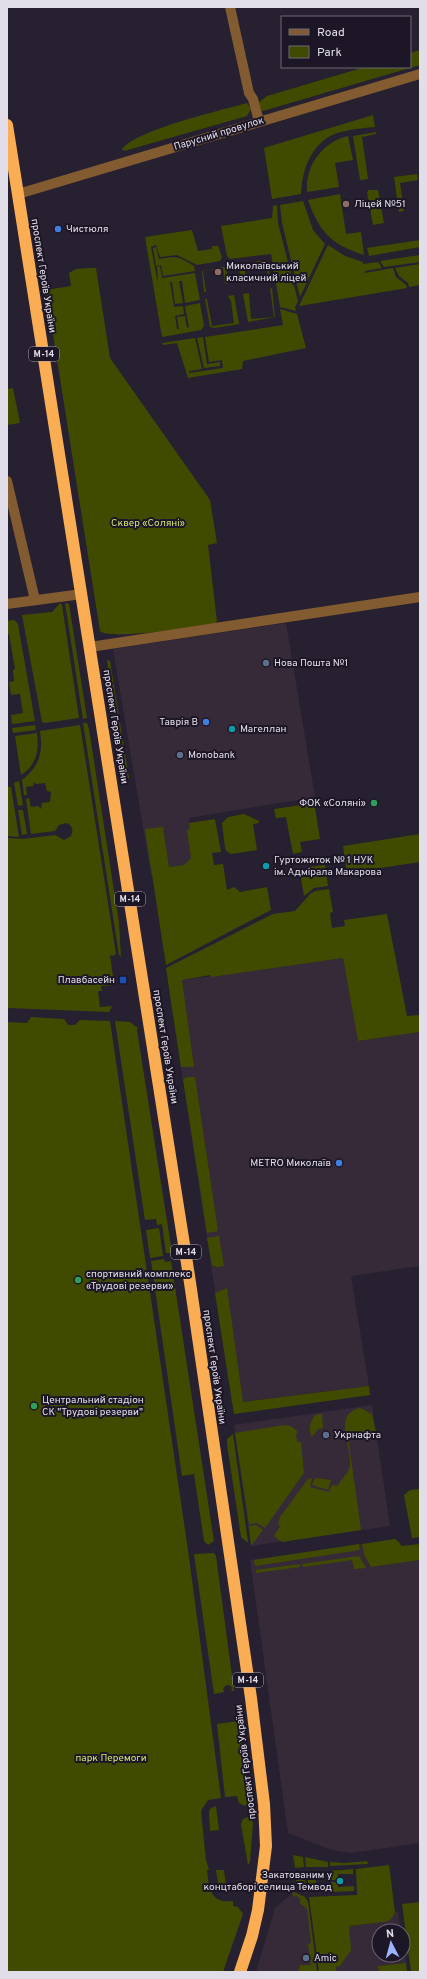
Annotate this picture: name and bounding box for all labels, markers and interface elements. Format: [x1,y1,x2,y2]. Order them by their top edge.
legend [281,16,411,68]
text: Road [317,25,345,41]
text: Park [317,45,342,61]
street label: Парусний провулок [172,114,266,154]
place label: Ліцей №51 [354,198,406,211]
marker: Ліцей №51 [341,199,351,209]
street label: проспект Героїв України [28,218,58,334]
place label: Чистюля [66,223,109,236]
marker: Чистюля [53,224,63,234]
place label: Миколаївський класичний ліцей [226,260,307,285]
marker: Миколаївський класичний ліцей [213,267,223,277]
road number: М-14 [29,347,59,361]
park label: Сквер «Соляні» [111,517,185,530]
place label: Нова Пошта №1 [274,657,348,670]
marker: Нова Пошта №1 [261,658,271,668]
street label: проспект Героїв України [100,669,130,785]
place label: Таврія В [159,716,198,729]
marker: Таврія В [201,717,211,727]
place label: Магеллан [240,723,287,736]
marker: Магеллан [227,724,237,734]
place label: Monobank [188,749,235,762]
marker: Monobank [175,750,185,760]
place label: ФОК «Соляні» [299,797,366,810]
marker: ФОК «Соляні» [369,798,379,808]
place label: Гуртожиток № 1 НУК ім. Адмірала Макарова [274,854,381,879]
marker: Гуртожиток № 1 НУК ім. Адмірала Макарова [261,861,271,871]
road number: М-14 [115,892,145,906]
place label: Плавбасейн [58,974,115,987]
marker: Плавбасейн [118,975,128,985]
street label: проспект Героїв України [150,989,180,1105]
place label: METRO Миколаїв [250,1157,331,1170]
marker: METRO Миколаїв [334,1158,344,1168]
road number: М-14 [171,1245,201,1259]
place label: спортивний комплекс «Трудові резерви» [86,1268,191,1293]
marker: спортивний комплекс «Трудові резерви» [73,1275,83,1285]
street label: проспект Героїв України [200,1309,228,1425]
place label: Центральний стадіон СК "Трудові резерви" [42,1394,144,1419]
marker: Центральний стадіон СК "Трудові резерви" [29,1401,39,1411]
place label: Укрнафта [334,1429,381,1442]
marker: Укрнафта [321,1430,331,1440]
road number: М-14 [233,1673,263,1687]
street label: проспект Героїв України [232,1704,259,1820]
park label: парк Перемоги [75,1752,147,1765]
place label: Закатованим у концтаборі селища Темвод [203,1869,332,1894]
marker: Закатованим у концтаборі селища Темвод [335,1876,345,1886]
north arrow [371,1923,411,1963]
text: N [385,1927,395,1941]
place label: Amic [314,1952,337,1965]
marker: Amic [301,1953,311,1963]

